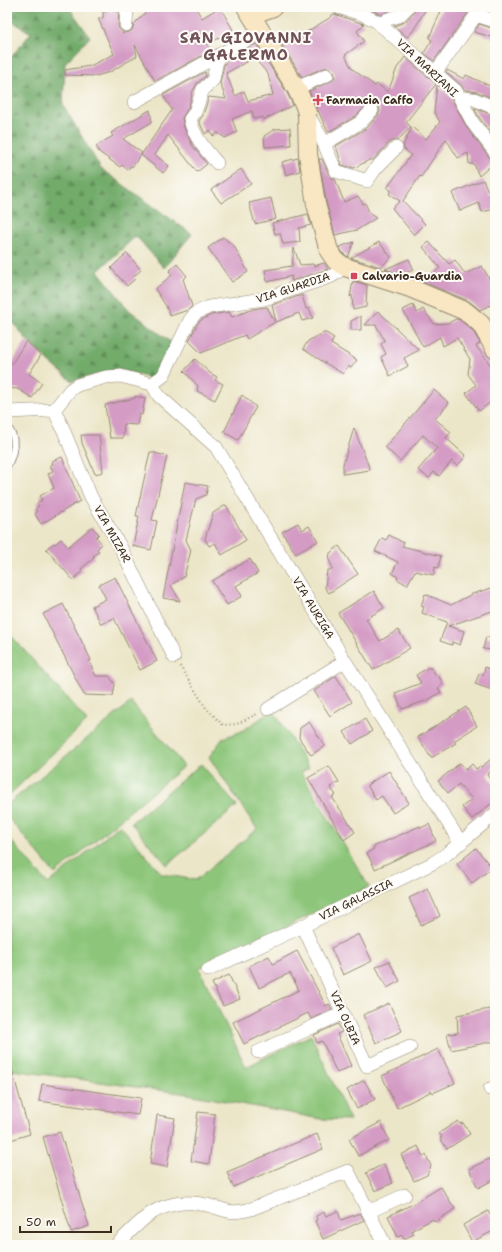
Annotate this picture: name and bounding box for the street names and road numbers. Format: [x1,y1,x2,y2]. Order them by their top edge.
street label: VIA MARIANI [393,36,461,100]
street label: VIA GUARDIA [254,269,332,307]
street label: VIA MIZAR [90,503,134,566]
street label: VIA AURIGA [289,574,337,642]
street label: VIA GALASSIA [317,876,395,924]
street label: VIA OLBIA [326,988,364,1048]

